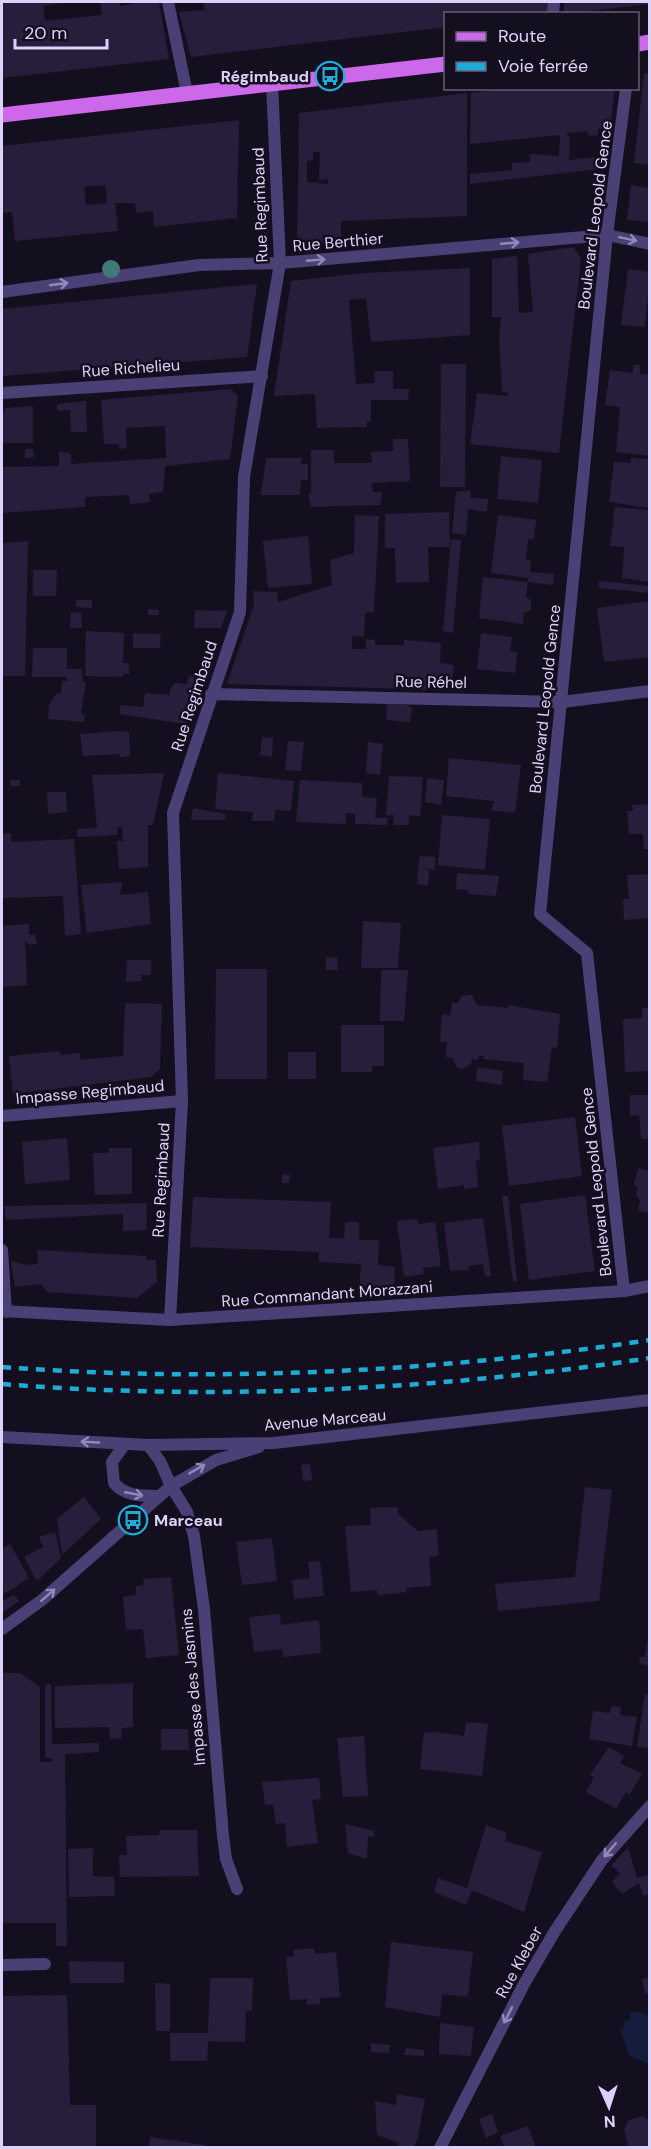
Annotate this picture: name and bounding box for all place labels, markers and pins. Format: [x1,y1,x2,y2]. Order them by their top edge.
bus stop icon: Régimbaud [314,60,346,92]
place label: Régimbaud [221,66,309,87]
bus stop icon: Marceau [117,1504,149,1536]
place label: Marceau [154,1510,223,1531]

